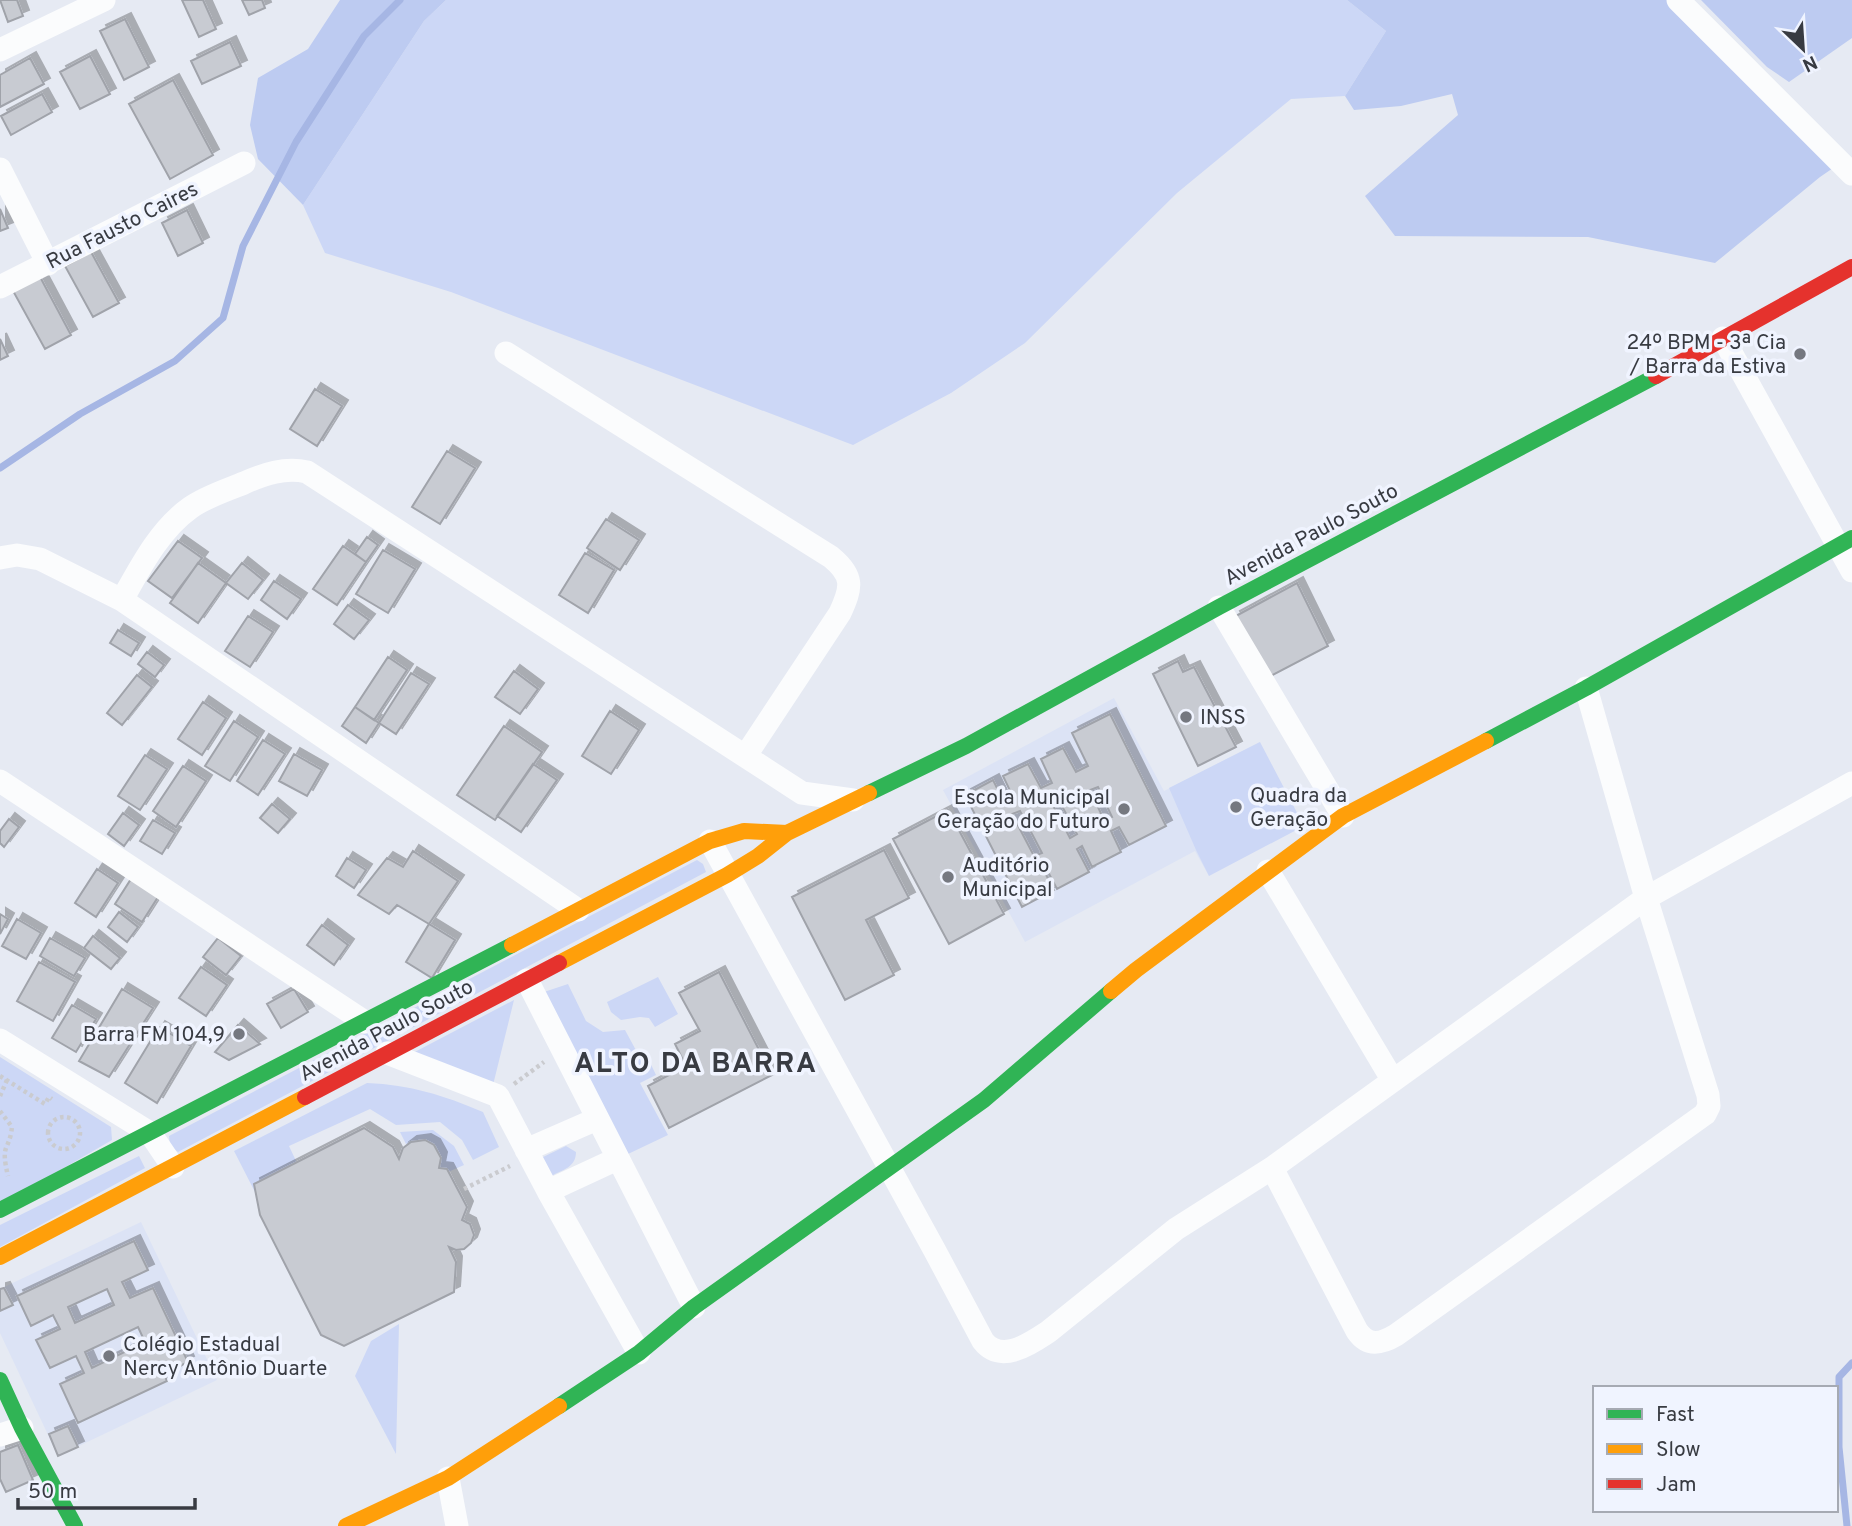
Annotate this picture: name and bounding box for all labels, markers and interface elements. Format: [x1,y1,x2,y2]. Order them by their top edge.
north arrow [1768,14,1838,84]
text: N [1798,49,1821,76]
street label: Rua Fausto Caires [42,176,203,276]
place label: 24º BPM - 3ª Cia / Barra da Estiva [1627,330,1786,381]
marker: 24º BPM - 3ª Cia / Barra da Estiva [1792,346,1808,362]
street label: Avenida Paulo Souto [1220,478,1403,593]
place label: INSS [1200,705,1246,732]
marker: INSS [1178,709,1194,725]
place label: Quadra da Geração [1250,783,1347,834]
place label: Escola Municipal Geração do Futuro [937,785,1110,836]
marker: Quadra da Geração [1228,799,1244,815]
marker: Escola Municipal Geração do Futuro [1116,801,1132,817]
place label: Auditório Municipal [962,853,1053,904]
marker: Auditório Municipal [940,869,956,885]
street label: Avenida Paulo Souto [295,974,478,1089]
place label: Barra FM 104,9 [83,1022,225,1049]
marker: Barra FM 104,9 [231,1026,247,1042]
district label: ALTO DA BARRA [574,1047,818,1083]
place label: Colégio Estadual Nercy Antônio Duarte [123,1332,327,1383]
marker: Colégio Estadual Nercy Antônio Duarte [101,1348,117,1364]
legend [1593,1386,1838,1512]
text: Fast [1656,1402,1695,1429]
text: Slow [1656,1437,1701,1464]
scale bar [18,1466,194,1510]
text: Jam [1656,1472,1697,1499]
text: 50 m [28,1479,77,1506]

